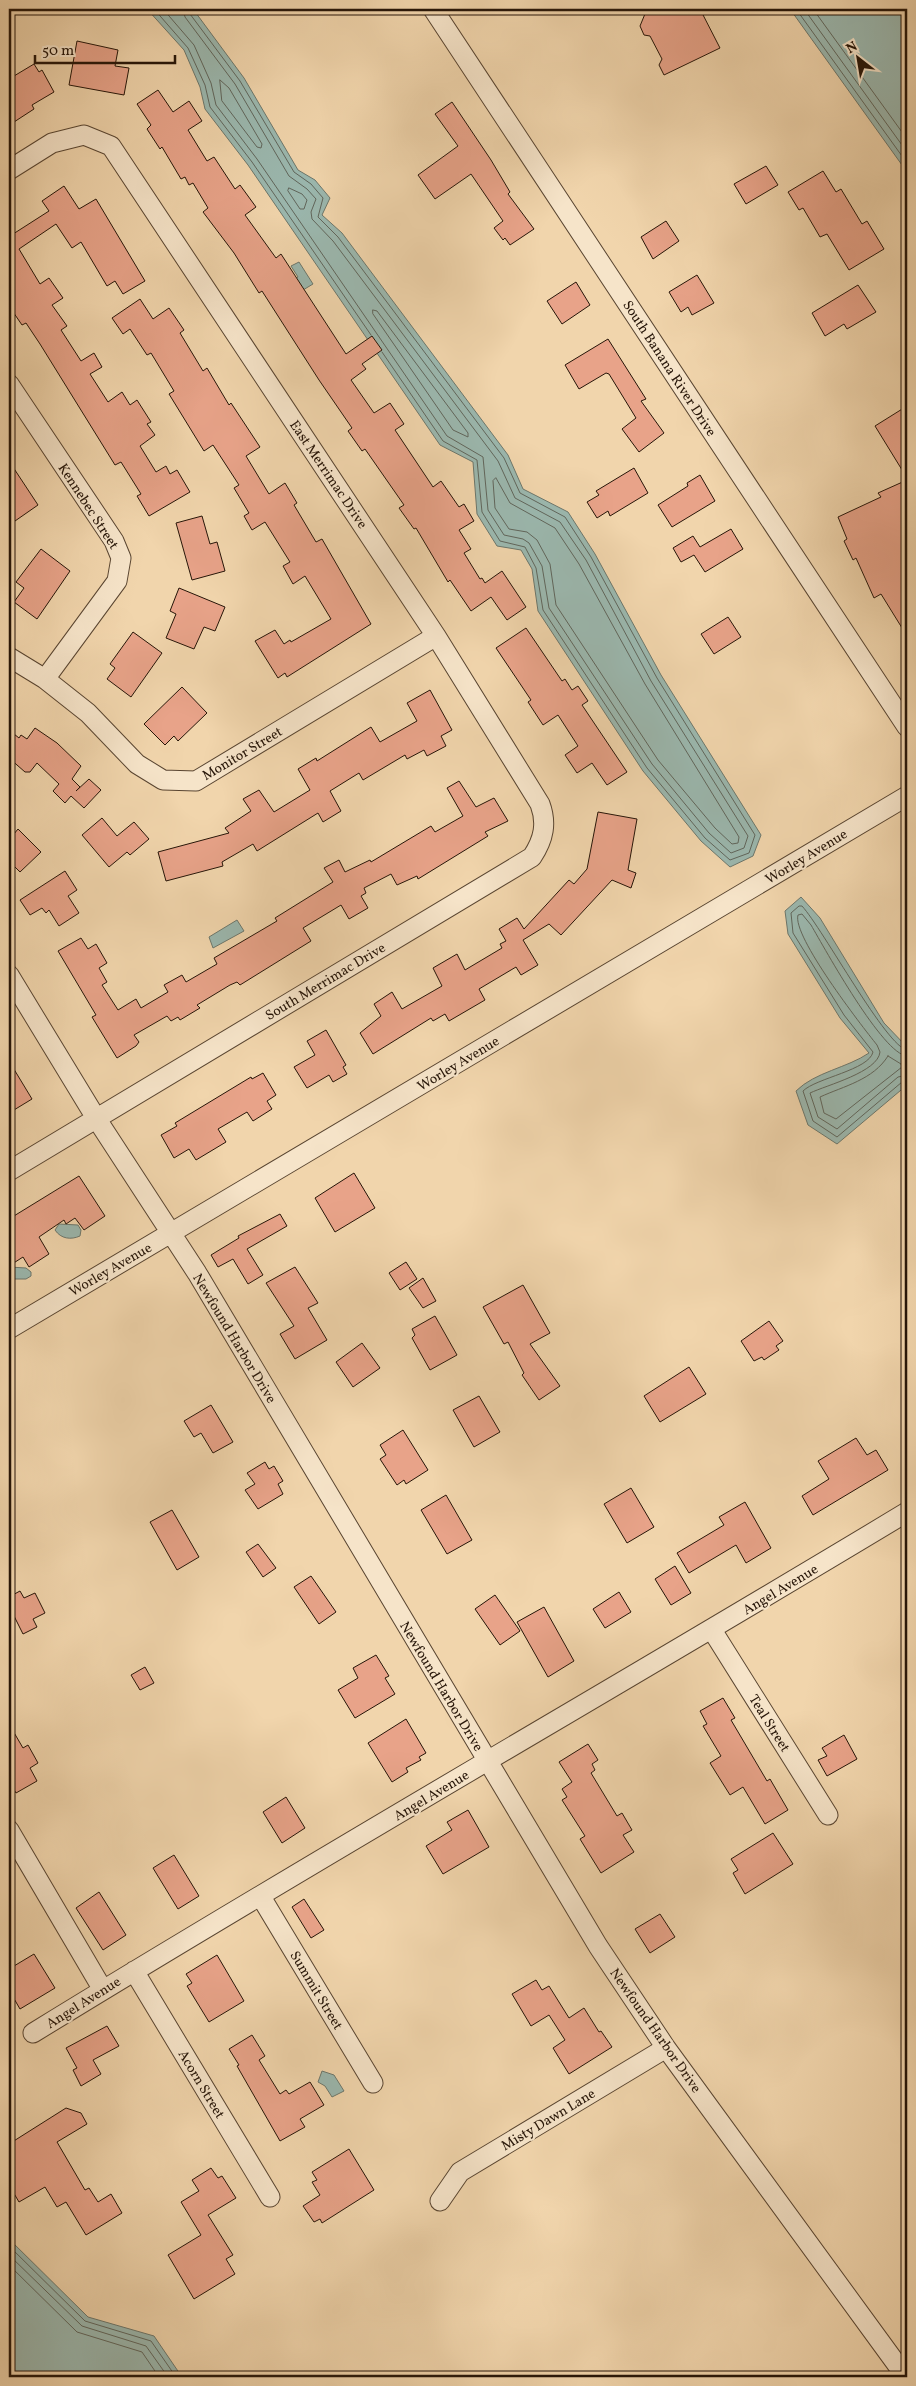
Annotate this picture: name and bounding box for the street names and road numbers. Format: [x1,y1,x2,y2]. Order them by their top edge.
street label: South Banana River Drive [618,297,720,441]
street label: East Merrimac Drive [284,417,371,533]
street label: Kennebec Street [53,460,123,554]
street label: Monitor Street [199,723,286,786]
street label: Worley Avenue [762,825,852,889]
street label: South Merrimac Drive [262,939,390,1026]
street label: Worley Avenue [414,1032,504,1096]
street label: Worley Avenue [66,1239,156,1302]
street label: Newfound Harbor Drive [187,1270,280,1408]
street label: Angel Avenue [740,1560,822,1620]
street label: Newfound Harbor Drive [394,1618,487,1756]
street label: Teal Street [744,1691,794,1756]
street label: Angel Avenue [391,1766,473,1826]
street label: Summit Street [285,1948,347,2034]
street label: Newfound Harbor Drive [604,1965,705,2097]
street label: Angel Avenue [43,1973,125,2034]
street label: Acorn Street [173,2047,229,2123]
street label: Misty Dawn Lane [498,2084,600,2156]

